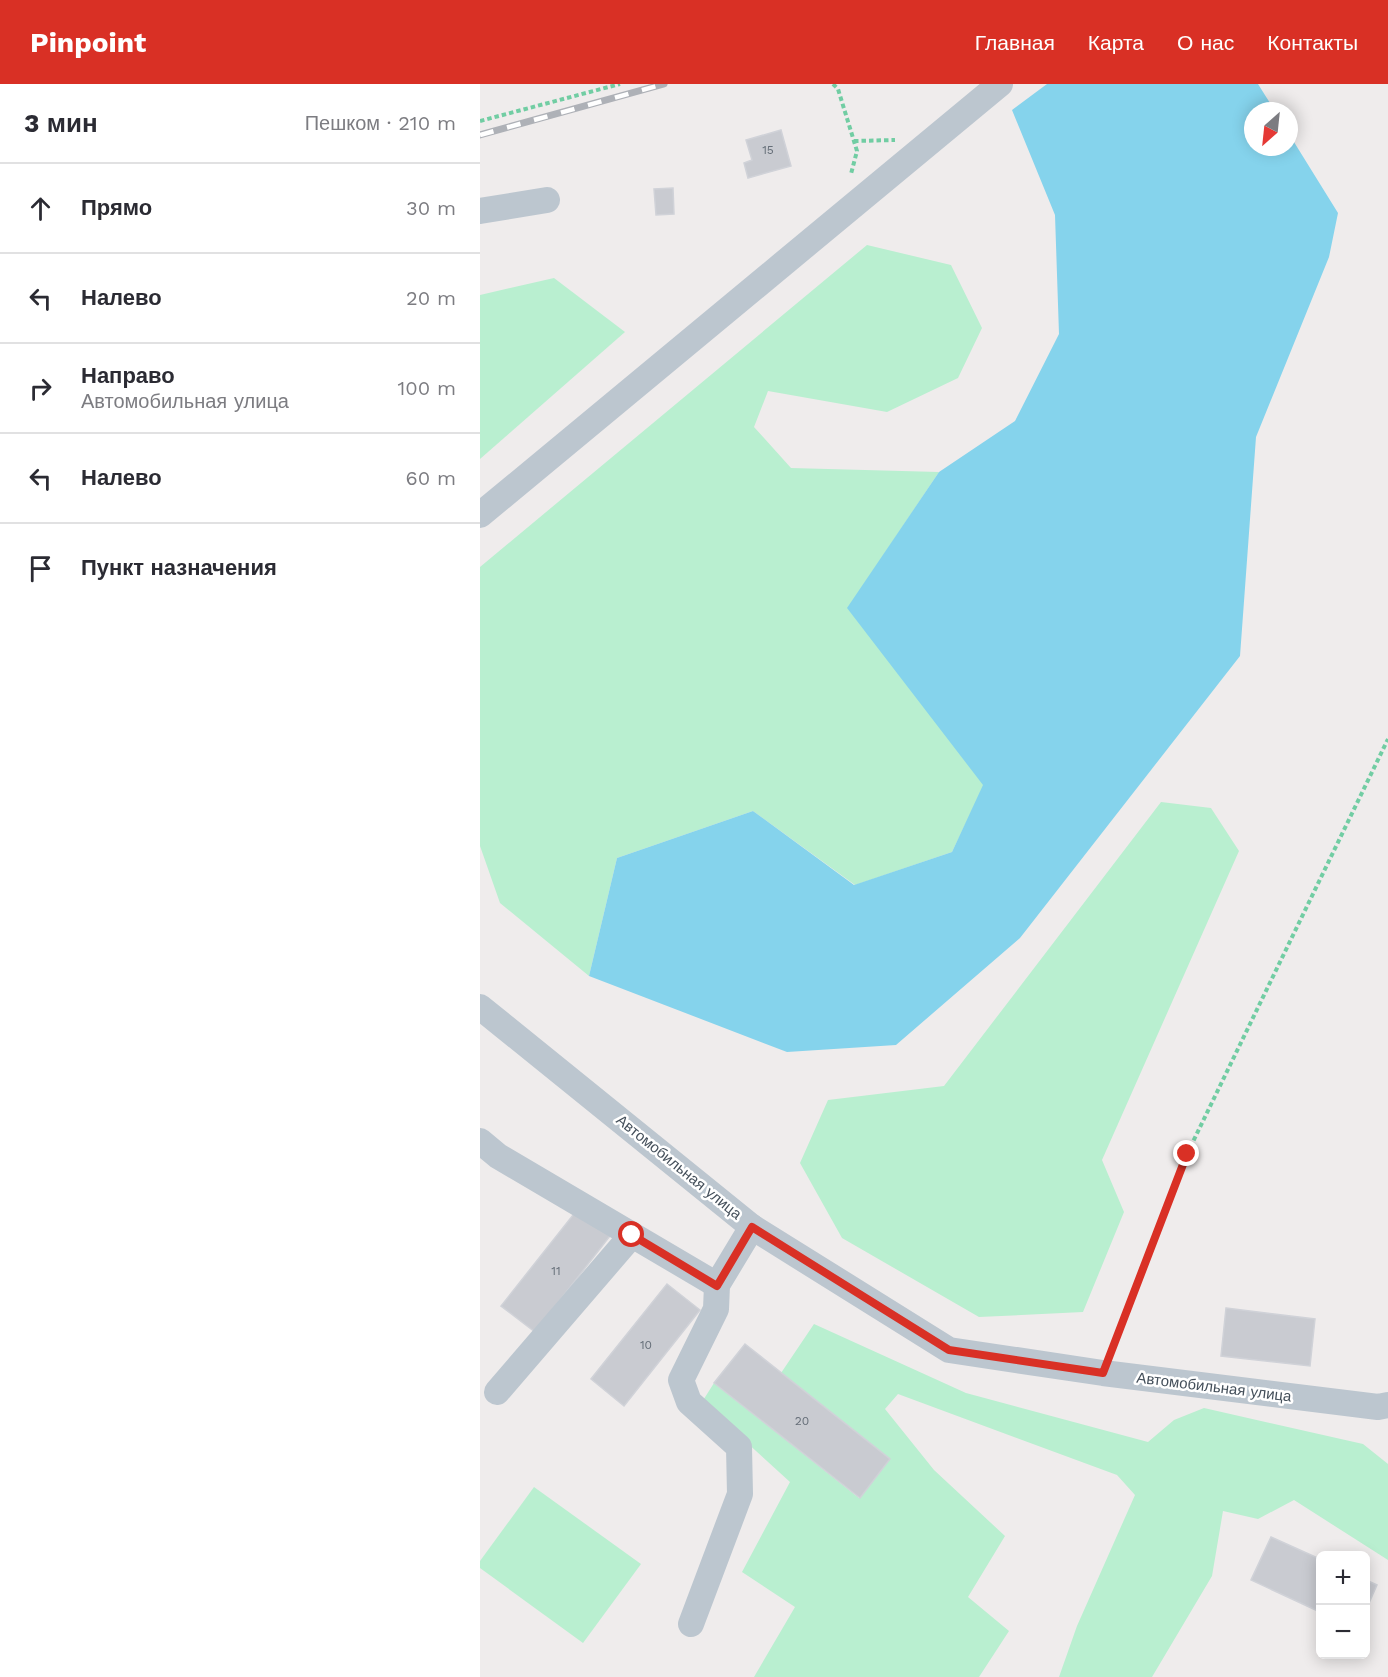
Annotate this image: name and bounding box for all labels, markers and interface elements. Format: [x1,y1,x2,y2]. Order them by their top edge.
text: Pinpoint [30,26,146,59]
text: Главная [975,30,1055,55]
text: Карта [1088,30,1144,55]
text: О нас [1177,30,1234,55]
text: Контакты [1267,30,1358,55]
north arrow [1244,102,1298,156]
text: 3 мин [24,108,98,138]
text: Пешком · 210 m [305,111,456,135]
house number: 15 [762,143,774,157]
icon: ahead [24,192,57,225]
text: Прямо [81,195,152,220]
text: 30 m [406,196,456,220]
icon: left [24,282,57,315]
text: Налево [81,285,162,310]
text: 20 m [406,286,456,310]
text: Направо [81,363,175,388]
icon: right [24,372,57,405]
text: 100 m [397,376,456,400]
text: Автомобильная улица [81,389,289,413]
icon: left [24,462,57,495]
text: Налево [81,465,162,490]
text: 60 m [406,466,456,490]
icon: arrive [24,552,57,585]
text: Пункт назначения [81,555,277,580]
street label: Автомобильная улица [613,1111,746,1223]
route end [1173,1140,1199,1166]
route start [618,1221,644,1247]
house number: 11 [551,1264,561,1278]
house number: 10 [640,1338,652,1352]
street label: Автомобильная улица [1135,1369,1293,1406]
house number: 20 [795,1414,809,1428]
map controls [1316,1551,1370,1659]
button: + [1316,1551,1370,1605]
button: − [1316,1605,1370,1659]

